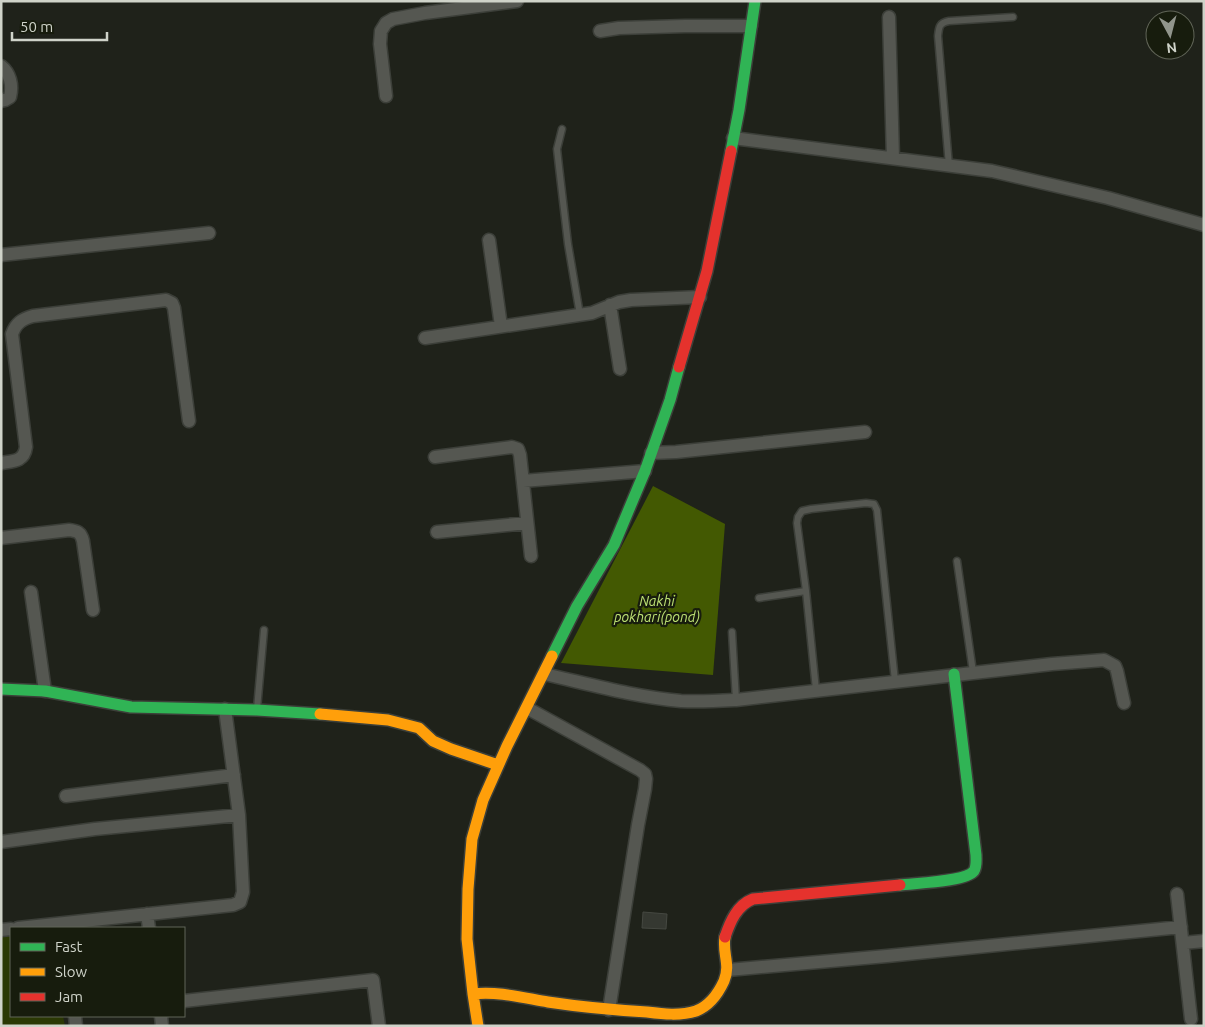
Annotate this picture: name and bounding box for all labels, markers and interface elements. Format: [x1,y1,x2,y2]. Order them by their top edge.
scale bar [12,10,108,42]
north arrow [1145,10,1195,60]
text: 50 m [20,18,53,35]
text: N [1165,39,1178,56]
water label: Nakhi pokhari(pond) [613,593,700,625]
legend [10,927,185,1017]
text: Fast [55,938,83,955]
text: Slow [55,963,88,980]
text: Jam [55,988,83,1005]

